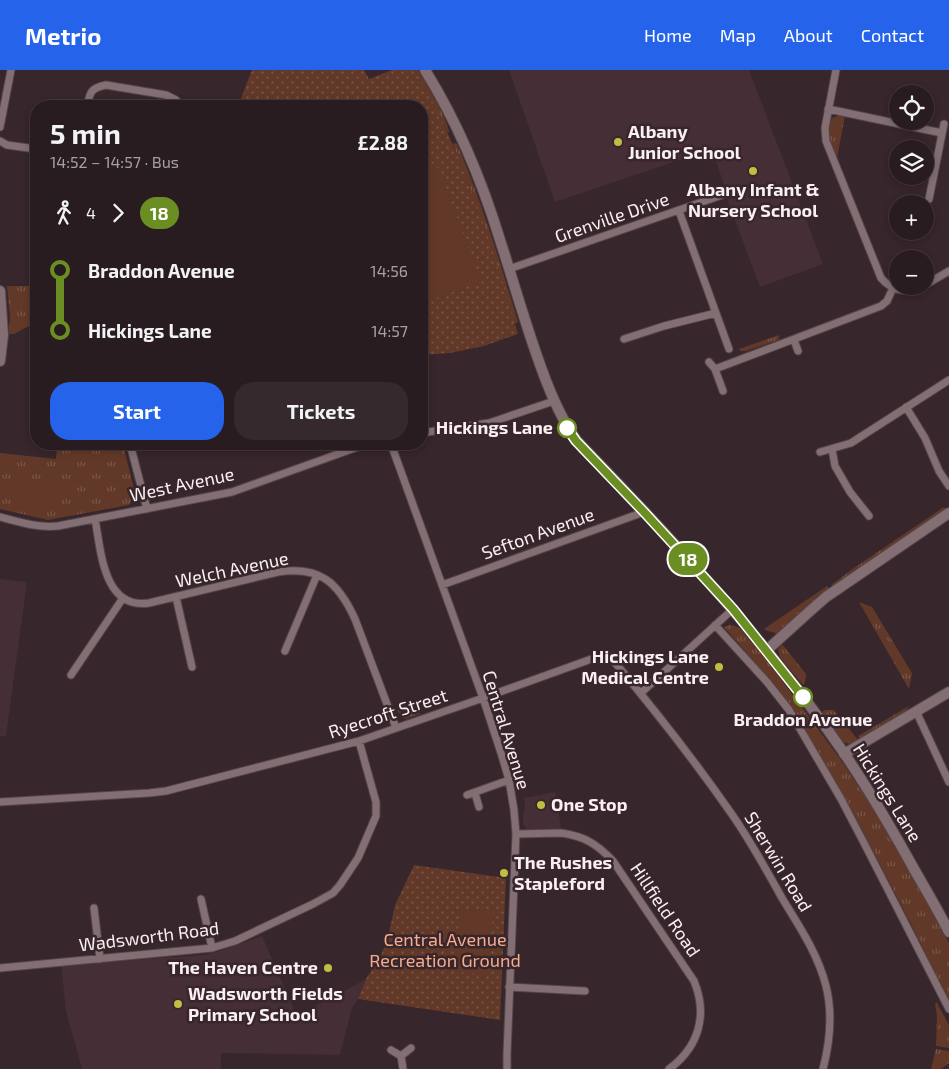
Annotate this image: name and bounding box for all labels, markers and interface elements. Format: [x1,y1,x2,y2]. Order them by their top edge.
text: Metrio [25,21,101,50]
text: Home [644,24,692,46]
text: Map [720,24,756,46]
text: About [784,24,833,46]
text: Contact [861,24,924,46]
map controls [889,85,934,295]
button: locate [889,85,934,130]
text: 5 min [50,116,121,150]
place label: Albany Junior School [628,120,741,163]
text: £2.88 [358,131,408,154]
marker: Albany Junior School [612,136,624,148]
button: layers [889,140,934,185]
text: 14:52 – 14:57 · Bus [50,152,179,171]
marker: Albany Infant & Nursery School [747,165,759,177]
place label: Albany Infant & Nursery School [687,178,819,221]
street label: Grenville Drive [552,187,672,247]
button: + [889,195,934,240]
icon: walk [50,199,78,227]
icon: forward [104,199,132,227]
text: 18 [150,202,169,224]
text: 4 [86,203,96,222]
button: − [889,250,934,295]
text: Braddon Avenue [88,259,235,282]
text: 14:56 [370,261,408,280]
text: Hickings Lane [88,319,212,342]
text: 14:57 [371,321,408,340]
button: Start [50,382,224,440]
button: Tickets [234,382,408,440]
place label: Hickings Lane [436,416,553,438]
marker: Hickings Lane [557,418,577,438]
street label: West Avenue [128,462,236,506]
street label: Sefton Avenue [478,503,597,564]
line badge: 18 [666,543,710,575]
street label: Welch Avenue [173,546,290,592]
text: 18 [679,548,698,570]
place label: Hickings Lane Medical Centre [581,645,709,688]
marker: Hickings Lane Medical Centre [713,661,725,673]
street label: Central Avenue [478,668,535,792]
street label: Ryecroft Street [325,683,450,743]
marker: Braddon Avenue [793,687,813,707]
place label: Braddon Avenue [733,708,873,730]
street label: Hickings Lane [849,739,927,846]
place label: One Stop [551,793,628,815]
marker: One Stop [535,799,547,811]
street label: Sherwin Road [740,808,817,915]
place label: The Rushes Stapleford [514,851,612,894]
street label: Hillfield Road [626,858,705,961]
marker: The Rushes Stapleford [498,867,510,879]
street label: Wadsworth Road [77,916,220,956]
park label: Central Avenue Recreation Ground [369,928,521,971]
place label: The Haven Centre [168,956,318,978]
marker: The Haven Centre [322,962,334,974]
place label: Wadsworth Fields Primary School [188,982,343,1025]
marker: Wadsworth Fields Primary School [172,998,184,1010]

